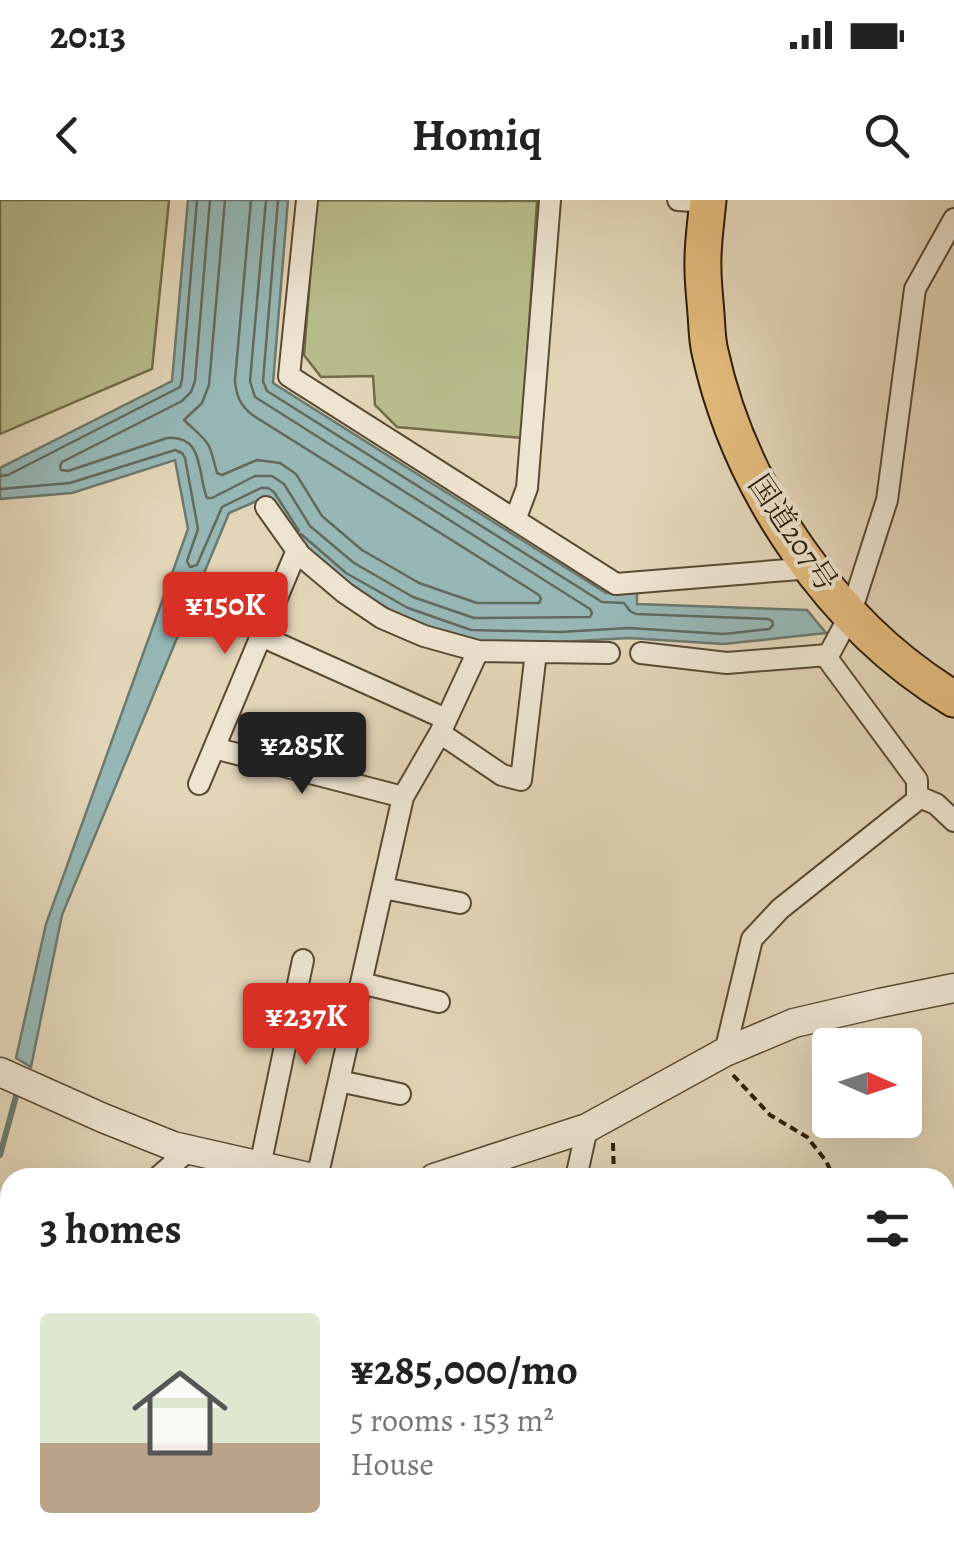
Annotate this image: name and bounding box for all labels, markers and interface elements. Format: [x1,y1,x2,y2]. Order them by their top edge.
text: 20:13 [50,9,126,61]
text: Homiq [412,104,542,166]
icon: back [40,108,95,163]
icon: search [859,108,914,163]
street label: 国道207号 [739,467,847,599]
pin: ¥150K [155,572,295,657]
text: ¥150K [185,582,265,626]
pin: ¥285K [232,712,372,797]
text: ¥285K [260,722,344,766]
pin: ¥237K [236,983,376,1068]
text: ¥237K [265,993,347,1037]
north arrow [812,1028,922,1138]
map controls [812,1028,922,1138]
text: 3 homes [40,1200,182,1257]
icon: filters [860,1201,915,1256]
text: ¥285,000/mo [350,1341,578,1398]
icon: home [120,1353,240,1473]
text: 5 rooms · 153 m² [350,1398,554,1442]
text: House [350,1442,434,1486]

